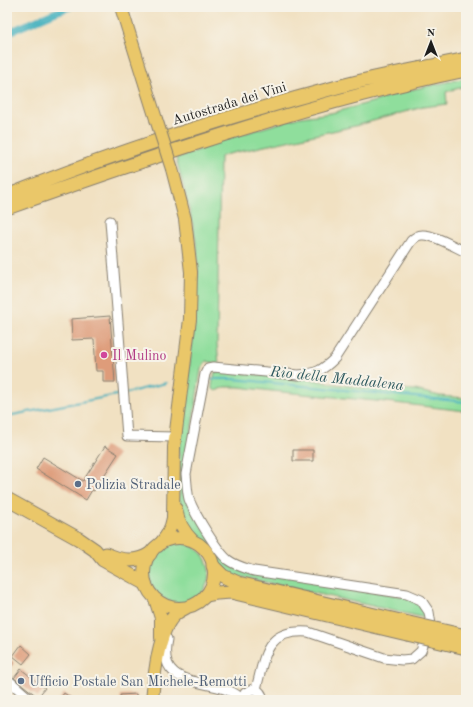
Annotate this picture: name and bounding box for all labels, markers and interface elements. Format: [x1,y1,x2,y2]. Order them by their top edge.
north arrow [411,22,451,62]
text: N [427,28,436,39]
street label: Autostrada dei Vini [171,80,288,128]
place label: Il Mulino [112,349,167,363]
marker: Il Mulino [99,350,109,360]
water label: Rio della Maddalena [268,365,405,394]
place label: Polizia Stradale [86,478,181,492]
marker: Polizia Stradale [73,479,83,489]
place label: Ufficio Postale San Michele-Remotti [29,675,247,689]
marker: Ufficio Postale San Michele-Remotti [16,676,26,686]

